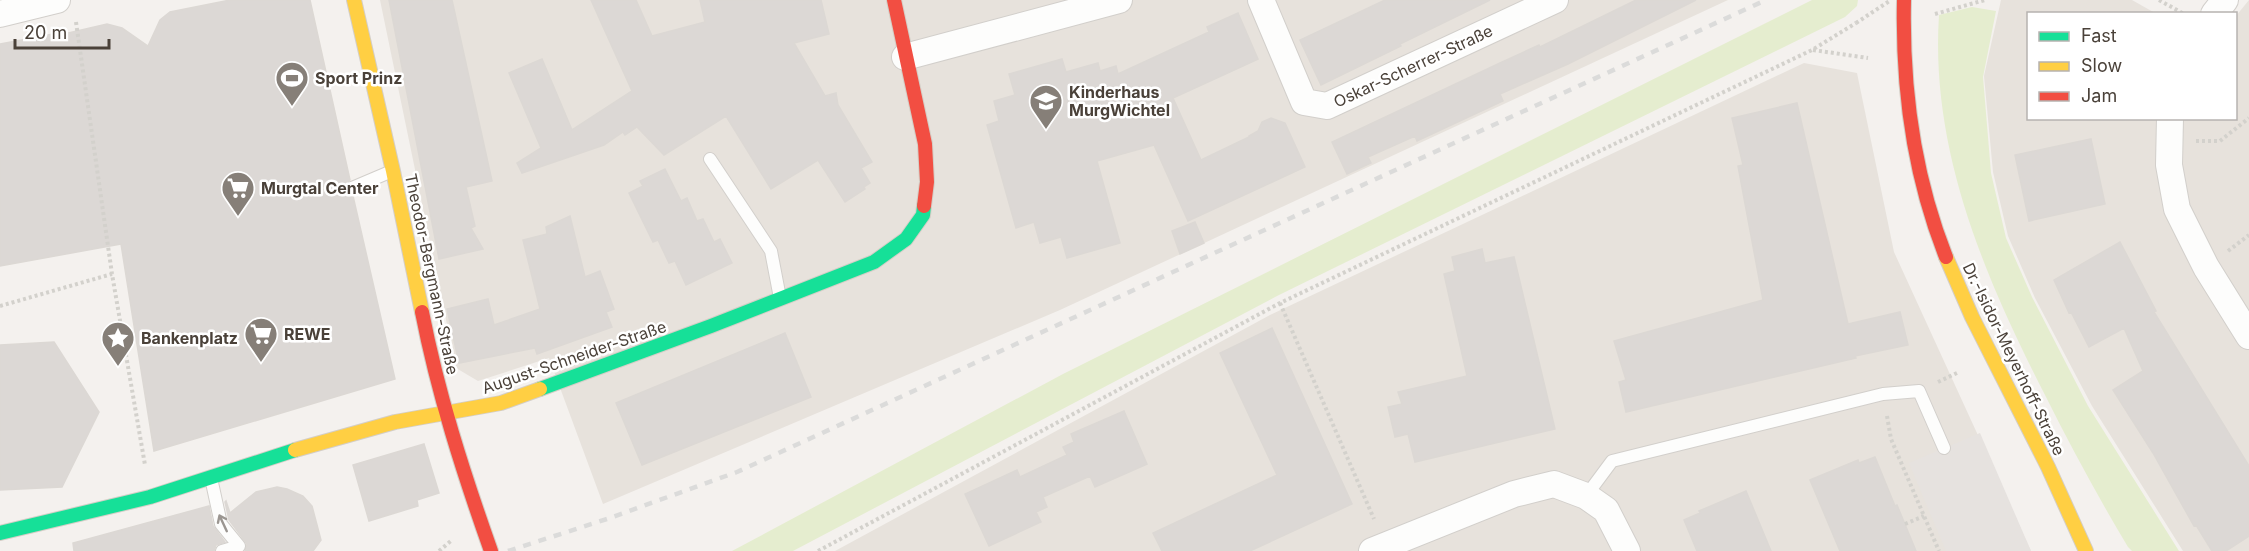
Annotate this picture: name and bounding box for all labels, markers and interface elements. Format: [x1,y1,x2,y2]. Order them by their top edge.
scale bar [15,12,110,50]
legend [2027,12,2237,120]
street label: Oskar-Scherrer-Straße [1330,20,1496,112]
text: 20 m [24,22,67,43]
text: Fast [2081,25,2117,46]
text: Slow [2081,55,2122,76]
sports icon: Sport Prinz [274,60,310,107]
place label: Sport Prinz [315,68,402,88]
place label: Kinderhaus MurgWichtel [1069,82,1170,120]
school or university icon: Kinderhaus MurgWichtel [1028,83,1064,130]
text: Jam [2081,85,2117,106]
supermarket icon: Murgtal Center [220,170,256,217]
street label: Theodor-Bergmann-Straße [401,172,463,376]
place label: Murgtal Center [261,178,379,198]
street label: Dr.-Isidor-Meyerhoff-Straße [1959,259,2069,459]
supermarket icon: REWE [243,316,279,363]
street label: August-Schneider-Straße [479,316,669,398]
place icon: Bankenplatz [100,320,136,367]
place label: REWE [284,324,331,344]
place label: Bankenplatz [141,328,238,348]
one-way arrow [216,514,228,532]

